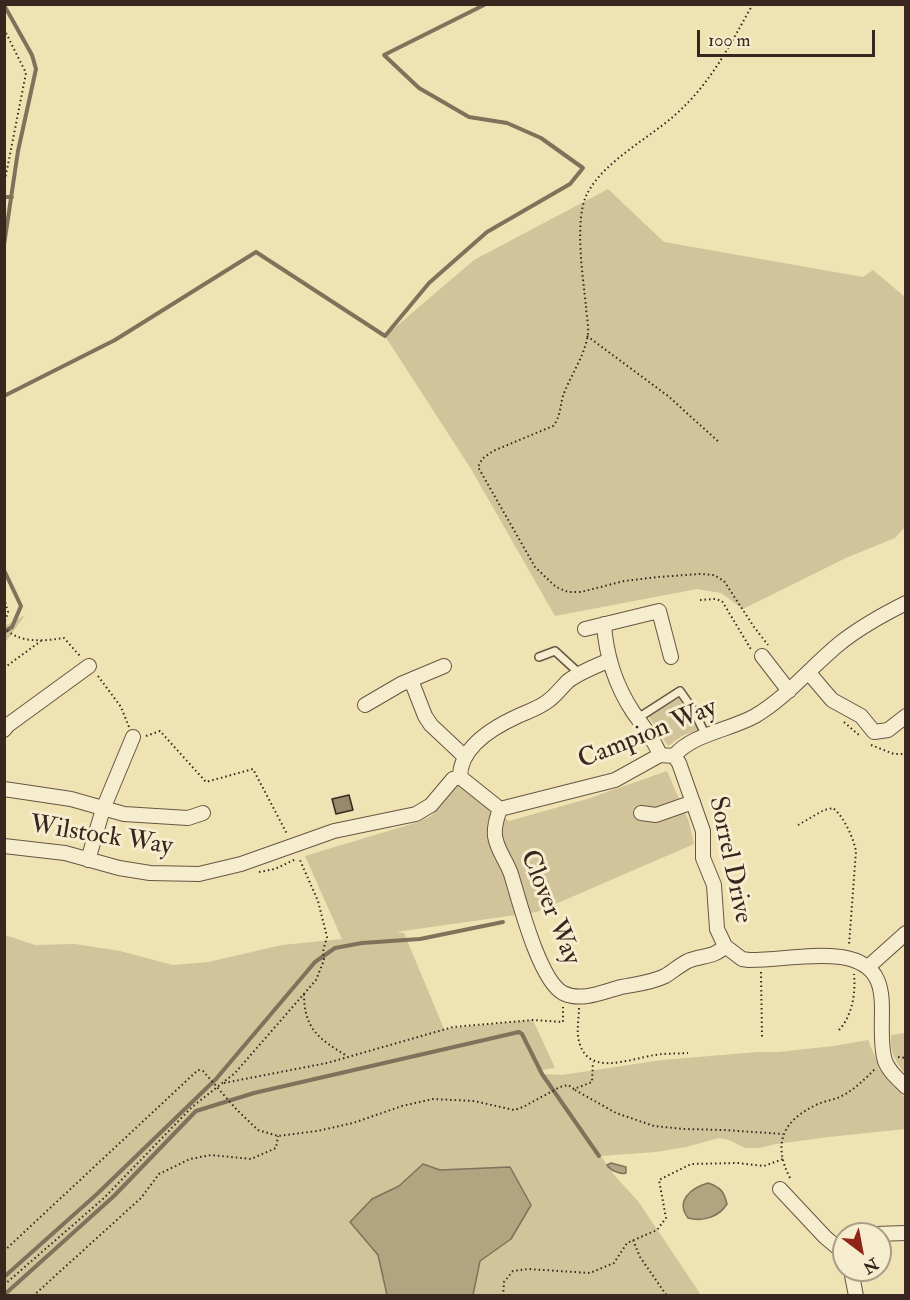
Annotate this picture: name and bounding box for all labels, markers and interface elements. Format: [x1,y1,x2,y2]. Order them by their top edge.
scale bar [700,18,878,56]
text: 100 m [708,29,751,52]
street label: Campion Way [574,693,722,777]
street label: Sorrel Drive [700,794,758,926]
street label: Wilstock Way [27,810,175,864]
street label: Clover Way [512,846,586,970]
north arrow [832,1222,892,1282]
text: N [859,1253,882,1278]

